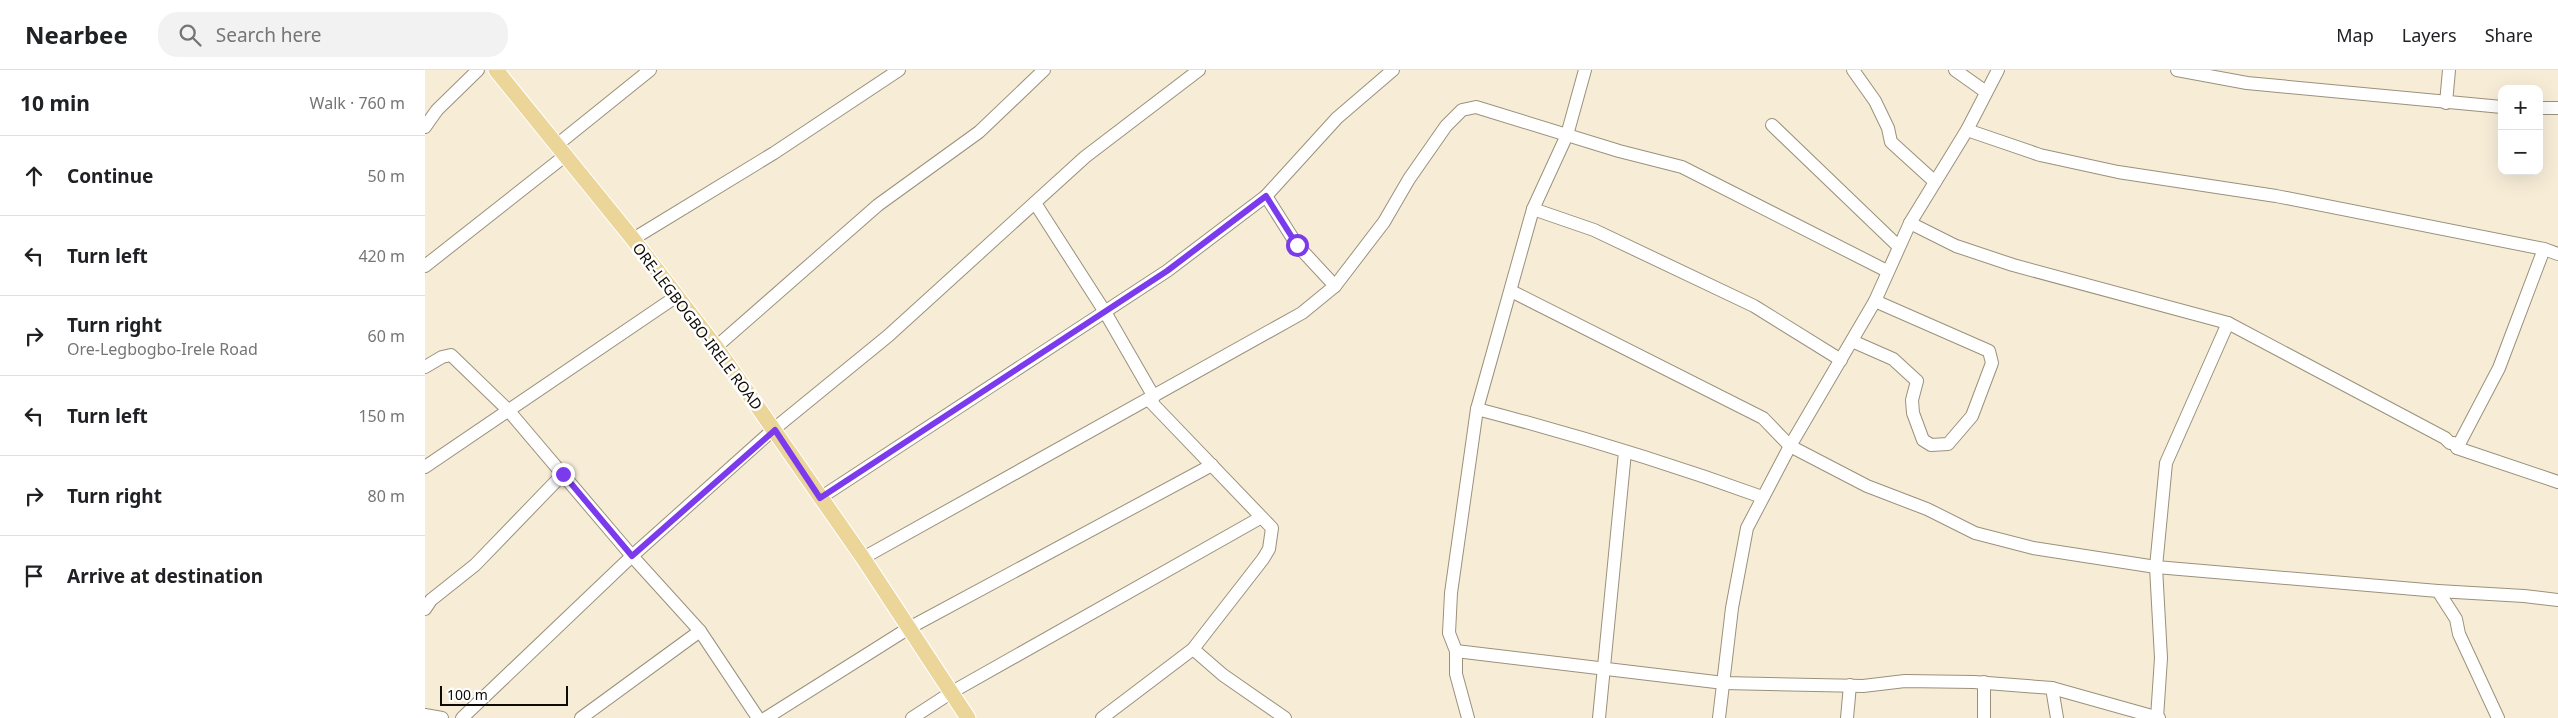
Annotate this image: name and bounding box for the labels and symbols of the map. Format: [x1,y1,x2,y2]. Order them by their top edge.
route start [1286,234,1309,257]
street label: ORE-LEGBOGBO-IRELE ROAD [629,238,767,414]
route end [552,463,575,486]
scale bar [440,683,567,706]

